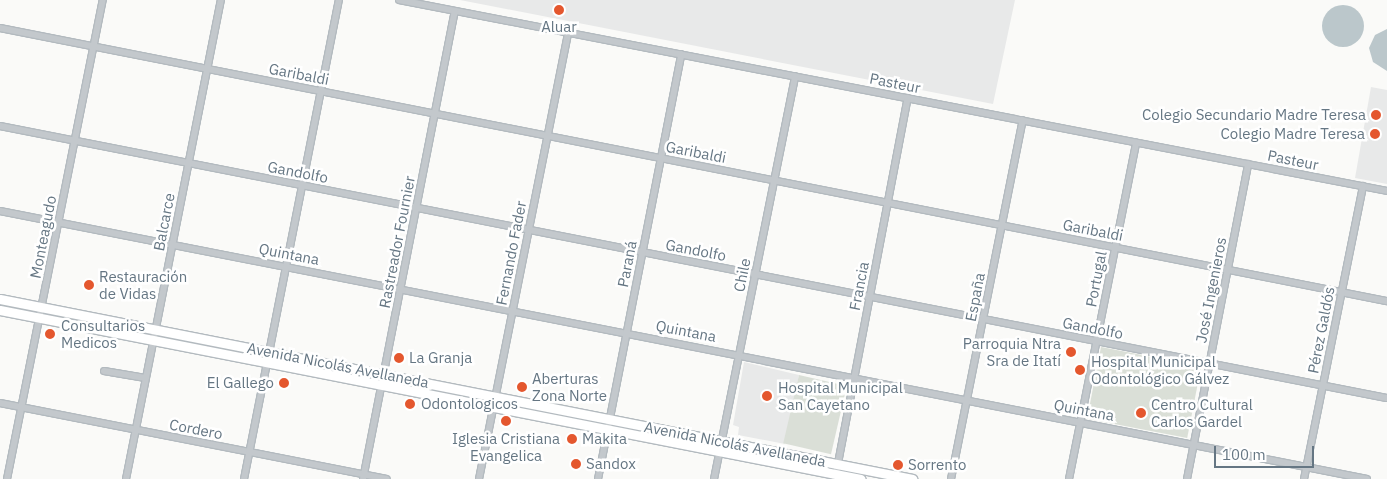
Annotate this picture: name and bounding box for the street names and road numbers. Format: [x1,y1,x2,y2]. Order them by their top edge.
street label: Garibaldi [267,59,331,89]
street label: Pasteur [868,69,922,97]
street label: Garibaldi [664,137,728,167]
street label: Pasteur [1266,146,1320,174]
street label: Gandolfo [266,157,330,187]
street label: Rastreador Fournier [375,174,419,310]
street label: Balcarce [150,192,178,252]
street label: Monteagudo [26,194,60,280]
street label: Fernando Fader [492,199,530,307]
street label: Garibaldi [1061,215,1125,245]
street label: Gandolfo [664,235,728,265]
street label: José Ingenieros [1192,236,1230,344]
street label: Quintana [257,239,321,269]
street label: Paraná [614,239,640,289]
street label: Portugal [1082,250,1110,308]
street label: Chile [730,257,754,293]
street label: Francia [845,260,873,312]
street label: España [961,271,989,323]
street label: Pérez Galdós [1304,285,1338,375]
street label: Gandolfo [1061,313,1125,343]
street label: Quintana [654,316,718,346]
street label: Avenida Nicolás Avellaneda [246,339,430,391]
street label: Quintana [1052,395,1116,425]
street label: Cordero [168,415,224,443]
street label: Avenida Nicolás Avellaneda [643,418,827,470]

